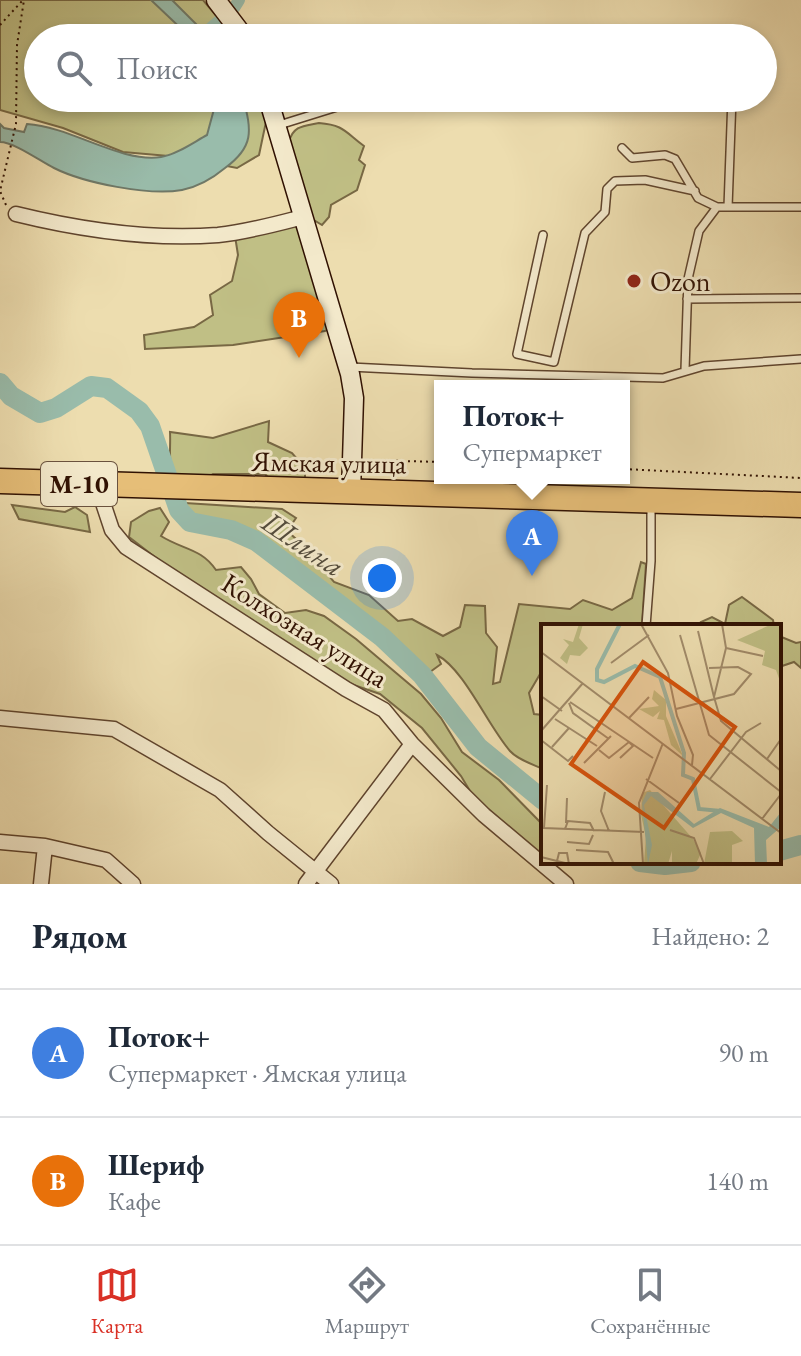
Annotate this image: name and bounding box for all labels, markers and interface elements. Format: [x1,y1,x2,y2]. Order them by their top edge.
search box [24,24,777,112]
icon: search [52,46,96,90]
text: Поиск [116,49,198,88]
place label: Ozon [650,263,711,299]
marker: Ozon [625,272,643,290]
pin: B [273,292,325,358]
popup [434,380,630,484]
text: Поток+ [462,396,564,435]
text: Супермаркет [462,435,602,469]
street label: Ямская улица [250,443,408,481]
road number: М-10 [41,462,117,506]
water label: Шлина [254,501,352,585]
pin: A [506,510,558,576]
your location [362,558,402,598]
street label: Колхозная улица [215,565,396,696]
inset map [541,624,781,864]
text: Рядом [32,914,127,958]
text: Найдено: 2 [651,919,769,953]
text: Поток+ [108,1017,210,1056]
text: A [49,1036,67,1070]
text: 90 m [719,1036,769,1070]
text: Супермаркет · Ямская улица [108,1056,407,1090]
text: Шериф [108,1145,204,1184]
text: B [50,1164,66,1198]
text: 140 m [706,1164,769,1198]
text: Кафе [108,1184,161,1218]
tab: Карта [91,1263,143,1340]
tab: Маршрут [325,1263,409,1340]
tab: Сохранённые [590,1263,710,1340]

